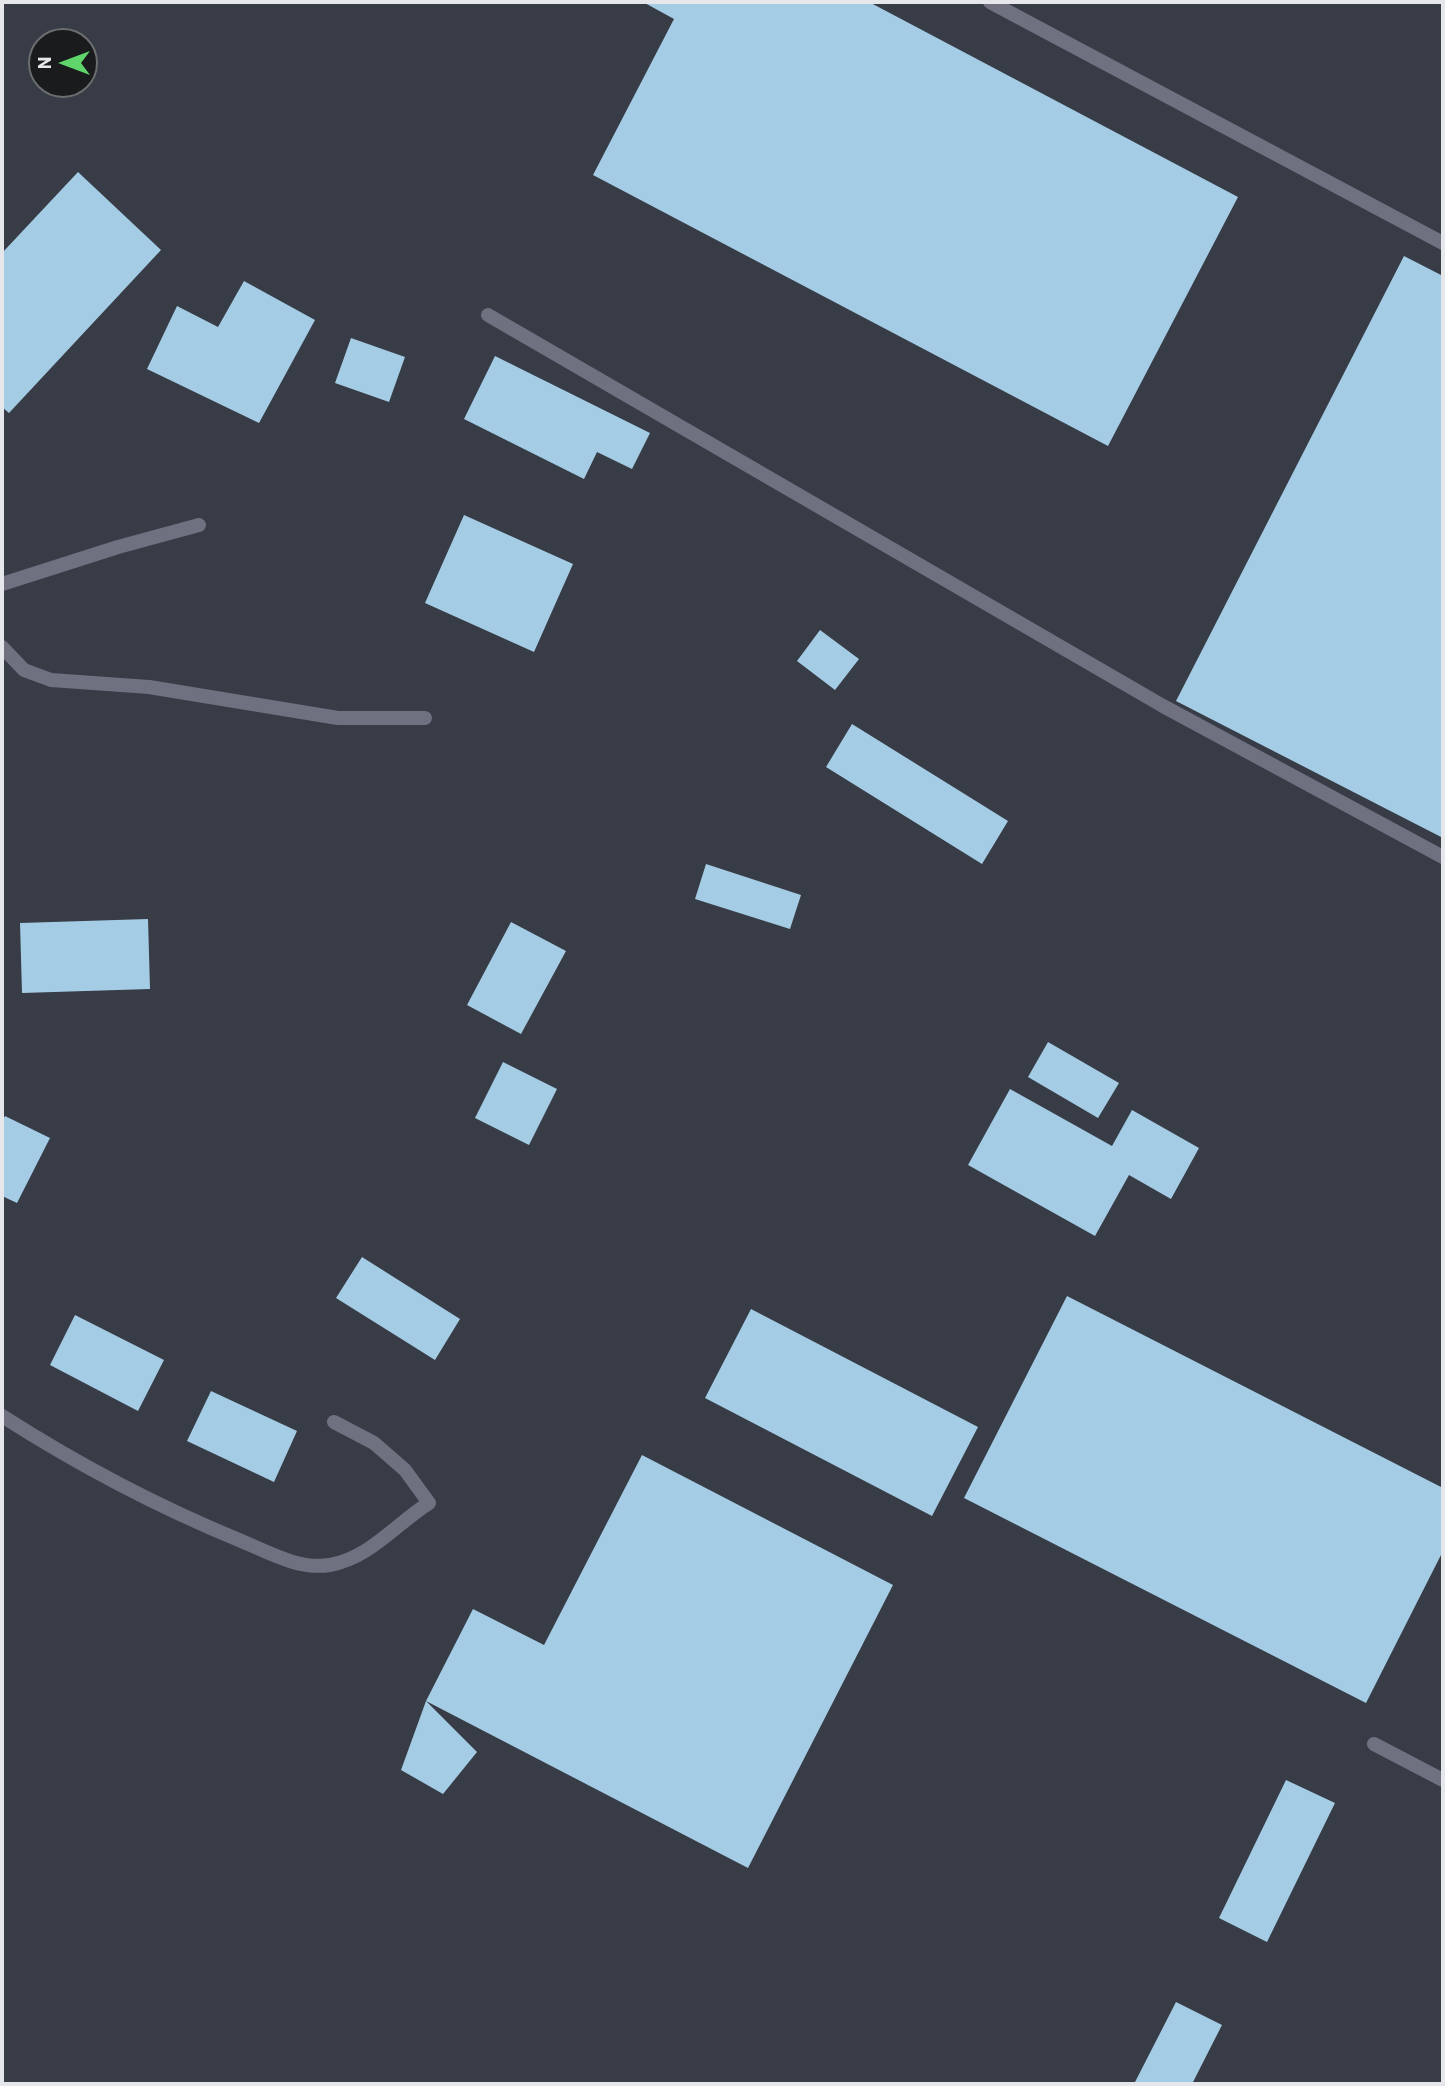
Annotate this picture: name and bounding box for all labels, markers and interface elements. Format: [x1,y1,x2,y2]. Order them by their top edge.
north arrow [28,28,98,98]
text: N [32,57,55,69]

